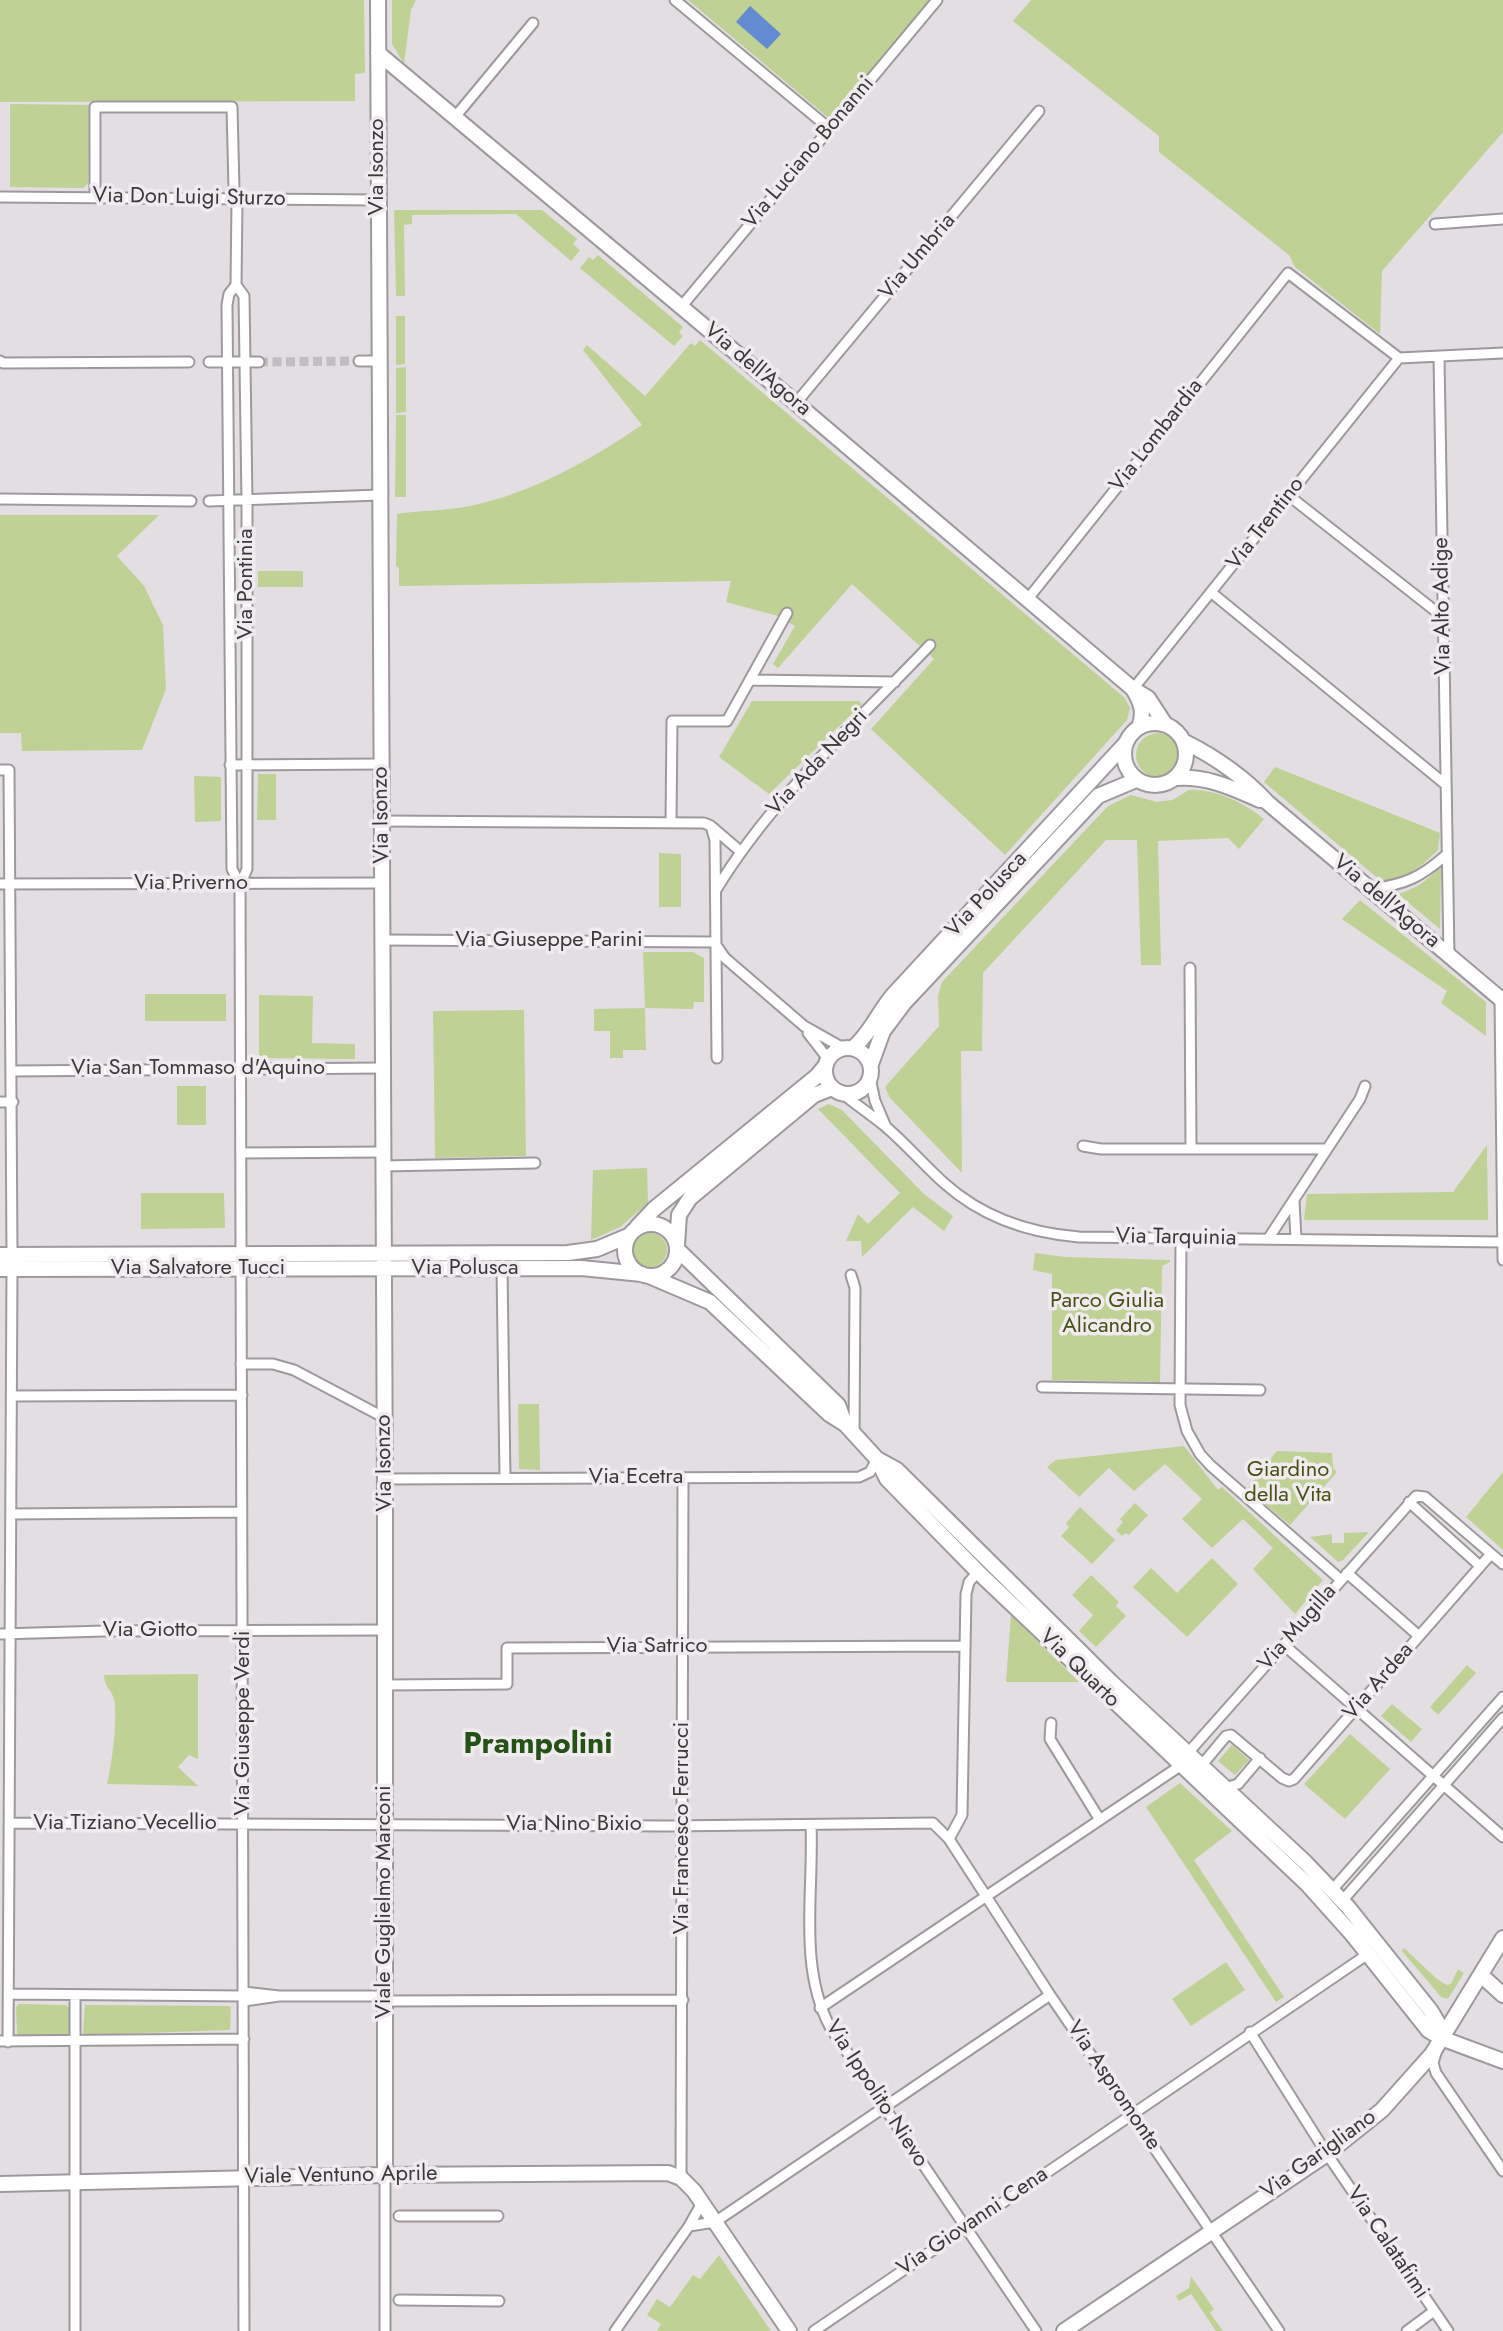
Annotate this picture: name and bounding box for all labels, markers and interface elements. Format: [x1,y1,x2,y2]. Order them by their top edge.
street label: Via Luciano Bonanni [738,71,880,235]
street label: Via Isonzo [365,118,391,216]
street label: Via Don Luigi Sturzo [92,183,286,213]
street label: Via Umbria [874,208,962,306]
street label: Via dell'Agora [698,318,816,422]
street label: Via Lombardia [1105,374,1209,498]
street label: Via Trentino [1222,472,1310,576]
street label: Via Pontinia [234,528,260,640]
street label: Via Alto Adige [1429,537,1457,675]
street label: Via Ada Negri [762,704,874,822]
street label: Via Isonzo [368,766,396,864]
street label: Via Polusca [941,847,1033,943]
street label: Via dell'Agora [1327,850,1445,954]
street label: Via Priverno [134,871,248,897]
street label: Via Giuseppe Parini [455,928,643,954]
street label: Via San Tommaso d'Aquino [71,1056,325,1082]
street label: Via Tarquinia [1115,1224,1237,1252]
street label: Via Salvatore Tucci [111,1256,285,1282]
street label: Via Polusca [411,1256,519,1282]
park label: Parco Giulia Alicandro [1050,1289,1164,1340]
street label: Via Isonzo [371,1414,399,1512]
park label: Giardino della Vita [1244,1458,1332,1510]
street label: Via Ecetra [589,1465,683,1491]
street label: Via Mugilla [1253,1579,1343,1677]
street label: Via Giotto [103,1618,197,1644]
street label: Via Quarto [1033,1624,1125,1714]
street label: Via Giuseppe Verdi [231,1631,257,1815]
street label: Via Satrico [606,1634,708,1660]
street label: Via Ardea [1338,1638,1420,1726]
street label: Via Francesco Ferrucci [670,1722,696,1934]
district label: Prampolini [463,1728,613,1764]
street label: Viale Guglielmo Marconi [372,1785,398,2019]
street label: Via Tiziano Vecellio [33,1811,217,1837]
street label: Via Nino Bixio [506,1812,642,1838]
street label: Via Ippolito Nievo [819,2016,933,2172]
street label: Via Aspromonte [1060,2016,1166,2156]
street label: Via Garigliano [1256,2104,1382,2206]
street label: Viale Ventuno Aprile [244,2161,438,2191]
street label: Via Giovanni Cena [893,2162,1053,2282]
street label: Via Calatafimi [1340,2182,1434,2304]

